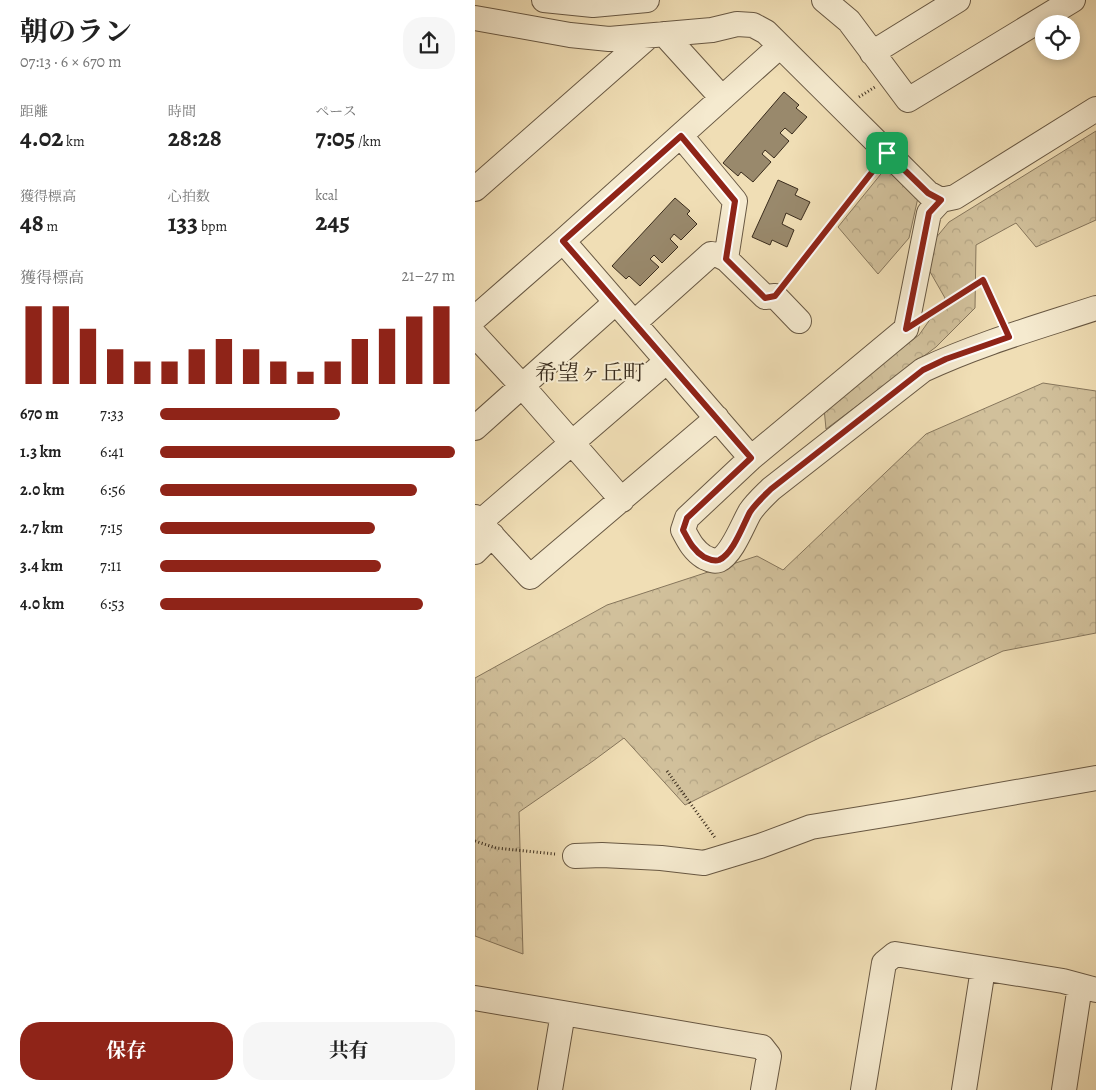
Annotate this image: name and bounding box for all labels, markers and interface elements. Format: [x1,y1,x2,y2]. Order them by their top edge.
text: 朝のラン [20,13,132,51]
map controls [1035,15,1080,60]
button: locate [1035,15,1080,60]
button: share [403,17,455,69]
text: 07:13 · 6 × 670 m [20,51,122,73]
text: 距離 [20,102,48,121]
text: 時間 [168,102,196,121]
text: ペース [315,102,357,121]
text: 4.02 [20,121,63,155]
text: 28:28 [168,121,222,155]
text: 7:05 [315,121,355,155]
text: km [63,132,85,151]
text: /km [355,132,381,151]
pin [866,132,908,174]
icon: arrive [873,139,901,167]
text: kcal [315,186,338,205]
text: 獲得標高 [20,187,76,206]
text: 心拍数 [168,187,210,206]
text: 245 [315,205,350,239]
text: 48 [20,206,44,240]
text: 133 [168,206,198,240]
text: m [44,217,58,236]
text: bpm [198,217,227,236]
text: 21–27 m [401,265,455,287]
text: 獲得標高 [20,267,84,289]
district label: 希望ヶ丘町 [535,358,645,388]
text: 670 m [20,403,59,425]
text: 7:33 [100,403,124,425]
text: 1.3 km [20,441,61,463]
text: 6:41 [100,441,124,463]
text: 2.0 km [20,479,65,501]
text: 6:56 [100,479,125,501]
text: 2.7 km [20,517,63,539]
text: 7:15 [100,517,123,539]
text: 3.4 km [20,555,63,577]
text: 7:11 [100,555,121,577]
text: 4.0 km [20,593,64,615]
text: 6:53 [100,593,125,615]
button: 保存 [20,1022,233,1080]
button: 共有 [243,1022,455,1080]

